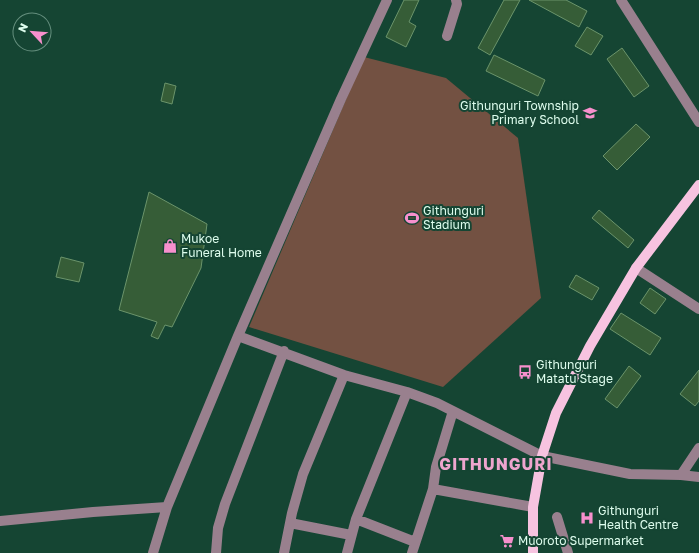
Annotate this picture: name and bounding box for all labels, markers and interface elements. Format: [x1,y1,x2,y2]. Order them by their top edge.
north arrow [12,12,52,52]
text: N [15,21,30,34]
place label: Githunguri Township Primary School [460,98,579,127]
school or university icon: Githunguri Township Primary School [582,105,598,121]
place label: Githunguri Stadium [423,203,484,232]
sports icon: Githunguri Stadium [404,210,420,226]
place label: Mukoe Funeral Home [181,231,262,260]
shop icon: Mukoe Funeral Home [162,238,178,254]
place label: Githunguri Matatu Stage [536,357,613,386]
bus stop icon: Githunguri Matatu Stage [517,364,533,380]
district label: GITHUNGURI [439,454,553,474]
place label: Githunguri Health Centre [598,503,678,532]
hospital icon: Githunguri Health Centre [579,510,595,526]
supermarket icon: Muoroto Supermarket [499,533,515,549]
place label: Muoroto Supermarket [518,533,644,548]

